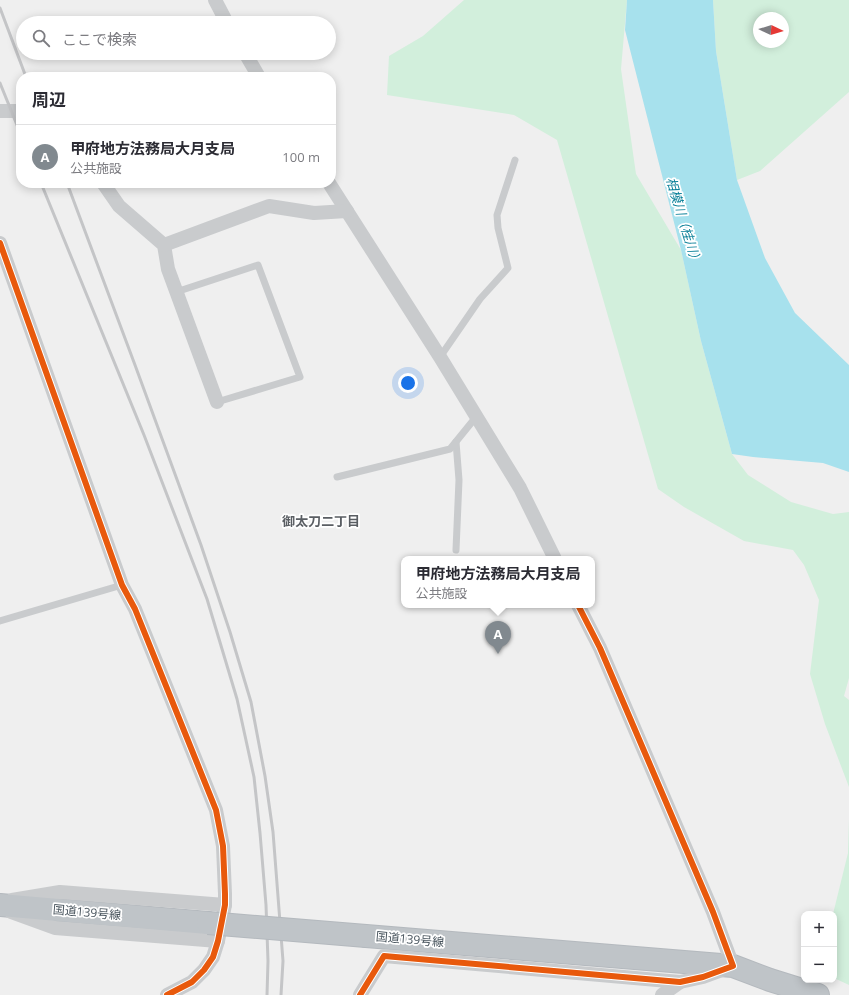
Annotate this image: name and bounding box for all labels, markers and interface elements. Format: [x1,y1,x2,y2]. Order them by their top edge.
north arrow [753,12,789,48]
search box [16,16,336,60]
icon: search [30,27,52,49]
text: ここで検索 [62,29,137,49]
text: 周辺 [32,88,66,111]
text: 甲府地方法務局大月支局 [70,138,235,158]
text: A [41,148,49,166]
text: 100 m [282,148,320,166]
text: 公共施設 [70,159,122,177]
water label: 相模川（桂川） [662,175,706,267]
your location [398,373,418,393]
district label: 御太刀二丁目 [282,512,360,530]
popup [401,556,595,608]
text: 甲府地方法務局大月支局 [415,563,581,583]
text: 公共施設 [415,584,468,602]
pin: A [485,621,511,654]
street label: 国道139号線 [52,901,122,923]
map controls [801,911,837,983]
button: + [801,911,837,947]
street label: 国道139号線 [375,928,445,950]
button: − [801,947,837,983]

